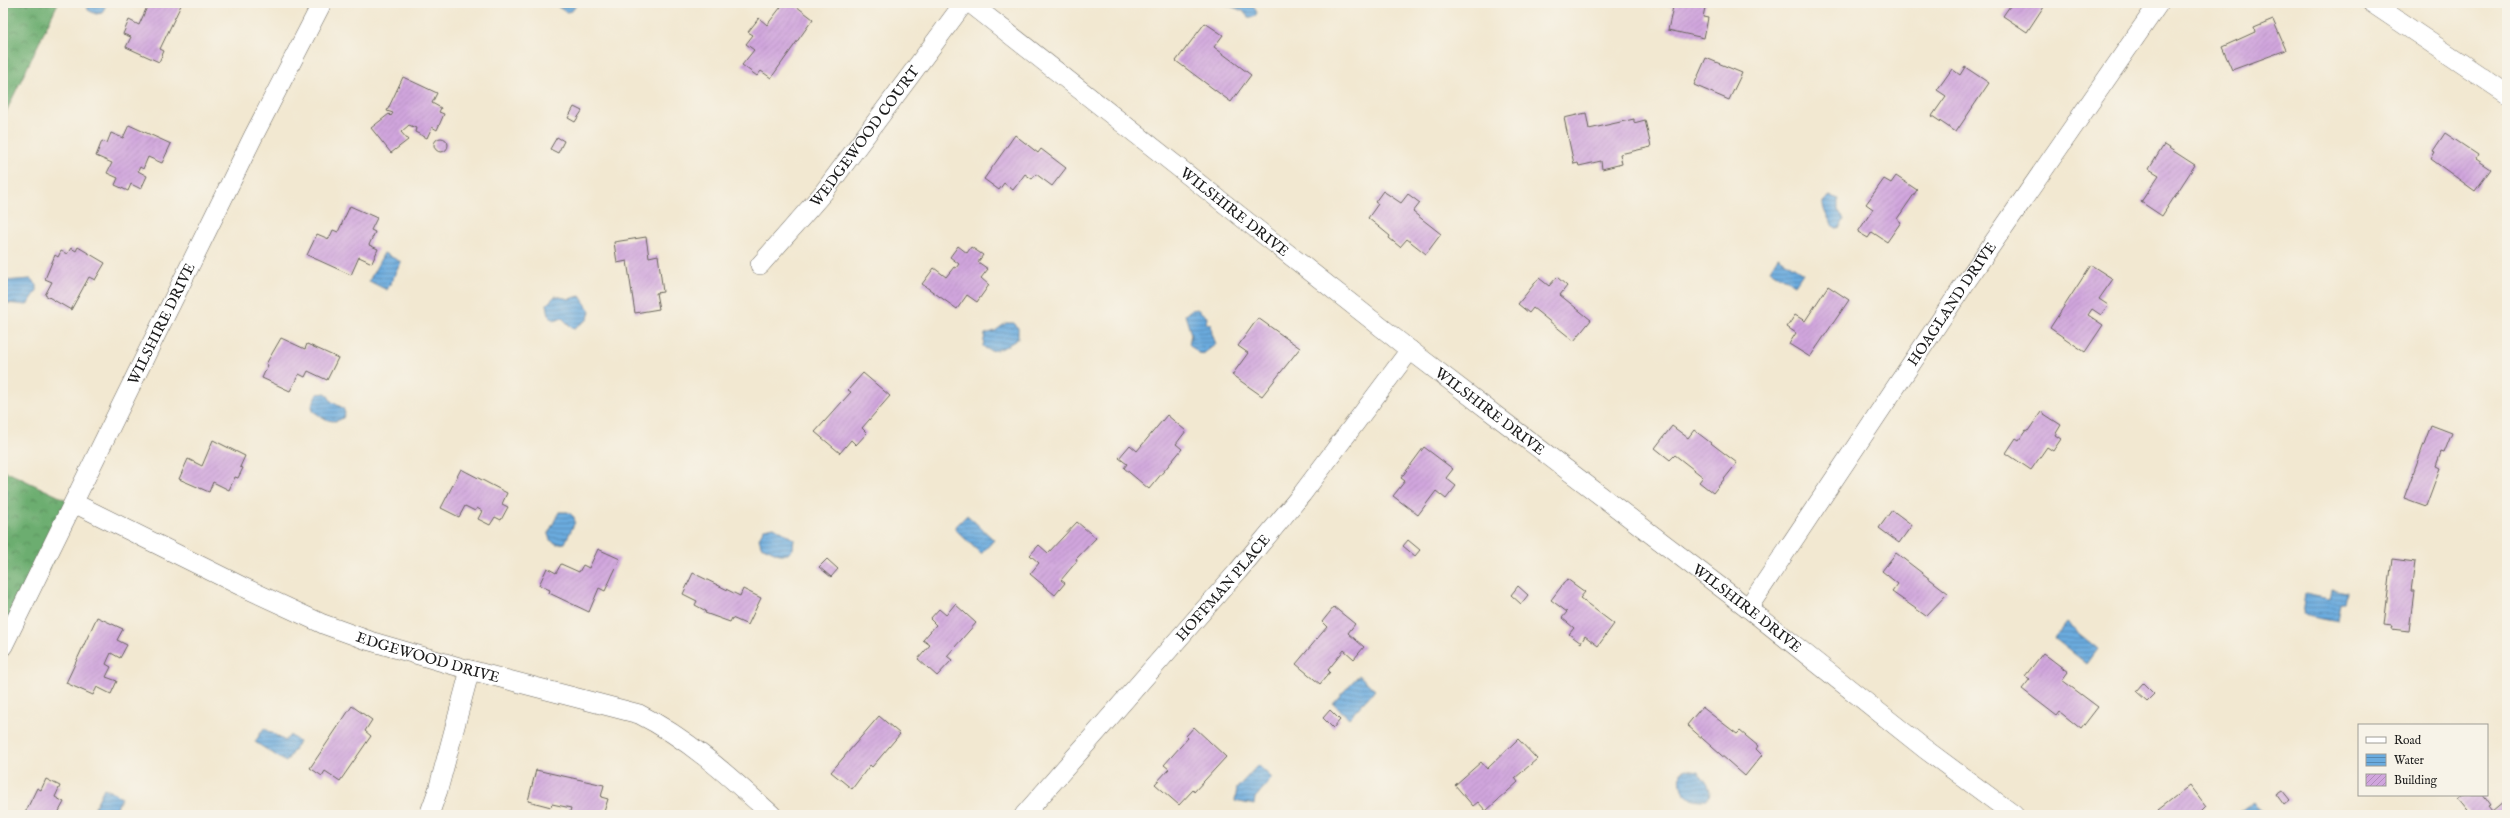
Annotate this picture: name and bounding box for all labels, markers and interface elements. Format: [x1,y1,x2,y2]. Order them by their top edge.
street label: WEDGEWOOD COURT [806,62,924,211]
street label: WILSHIRE DRIVE [1176,163,1293,261]
street label: HOAGLAND DRIVE [1903,238,2001,370]
street label: WILSHIRE DRIVE [124,260,200,388]
street label: WILSHIRE DRIVE [1431,363,1548,459]
street label: HOFFMAN PLACE [1172,531,1274,645]
street label: WILSHIRE DRIVE [1688,560,1805,657]
street label: EDGEWOOD DRIVE [353,628,502,687]
legend [2358,724,2488,796]
text: Road [2394,733,2422,748]
text: Water [2394,753,2425,768]
text: Building [2394,773,2438,788]

